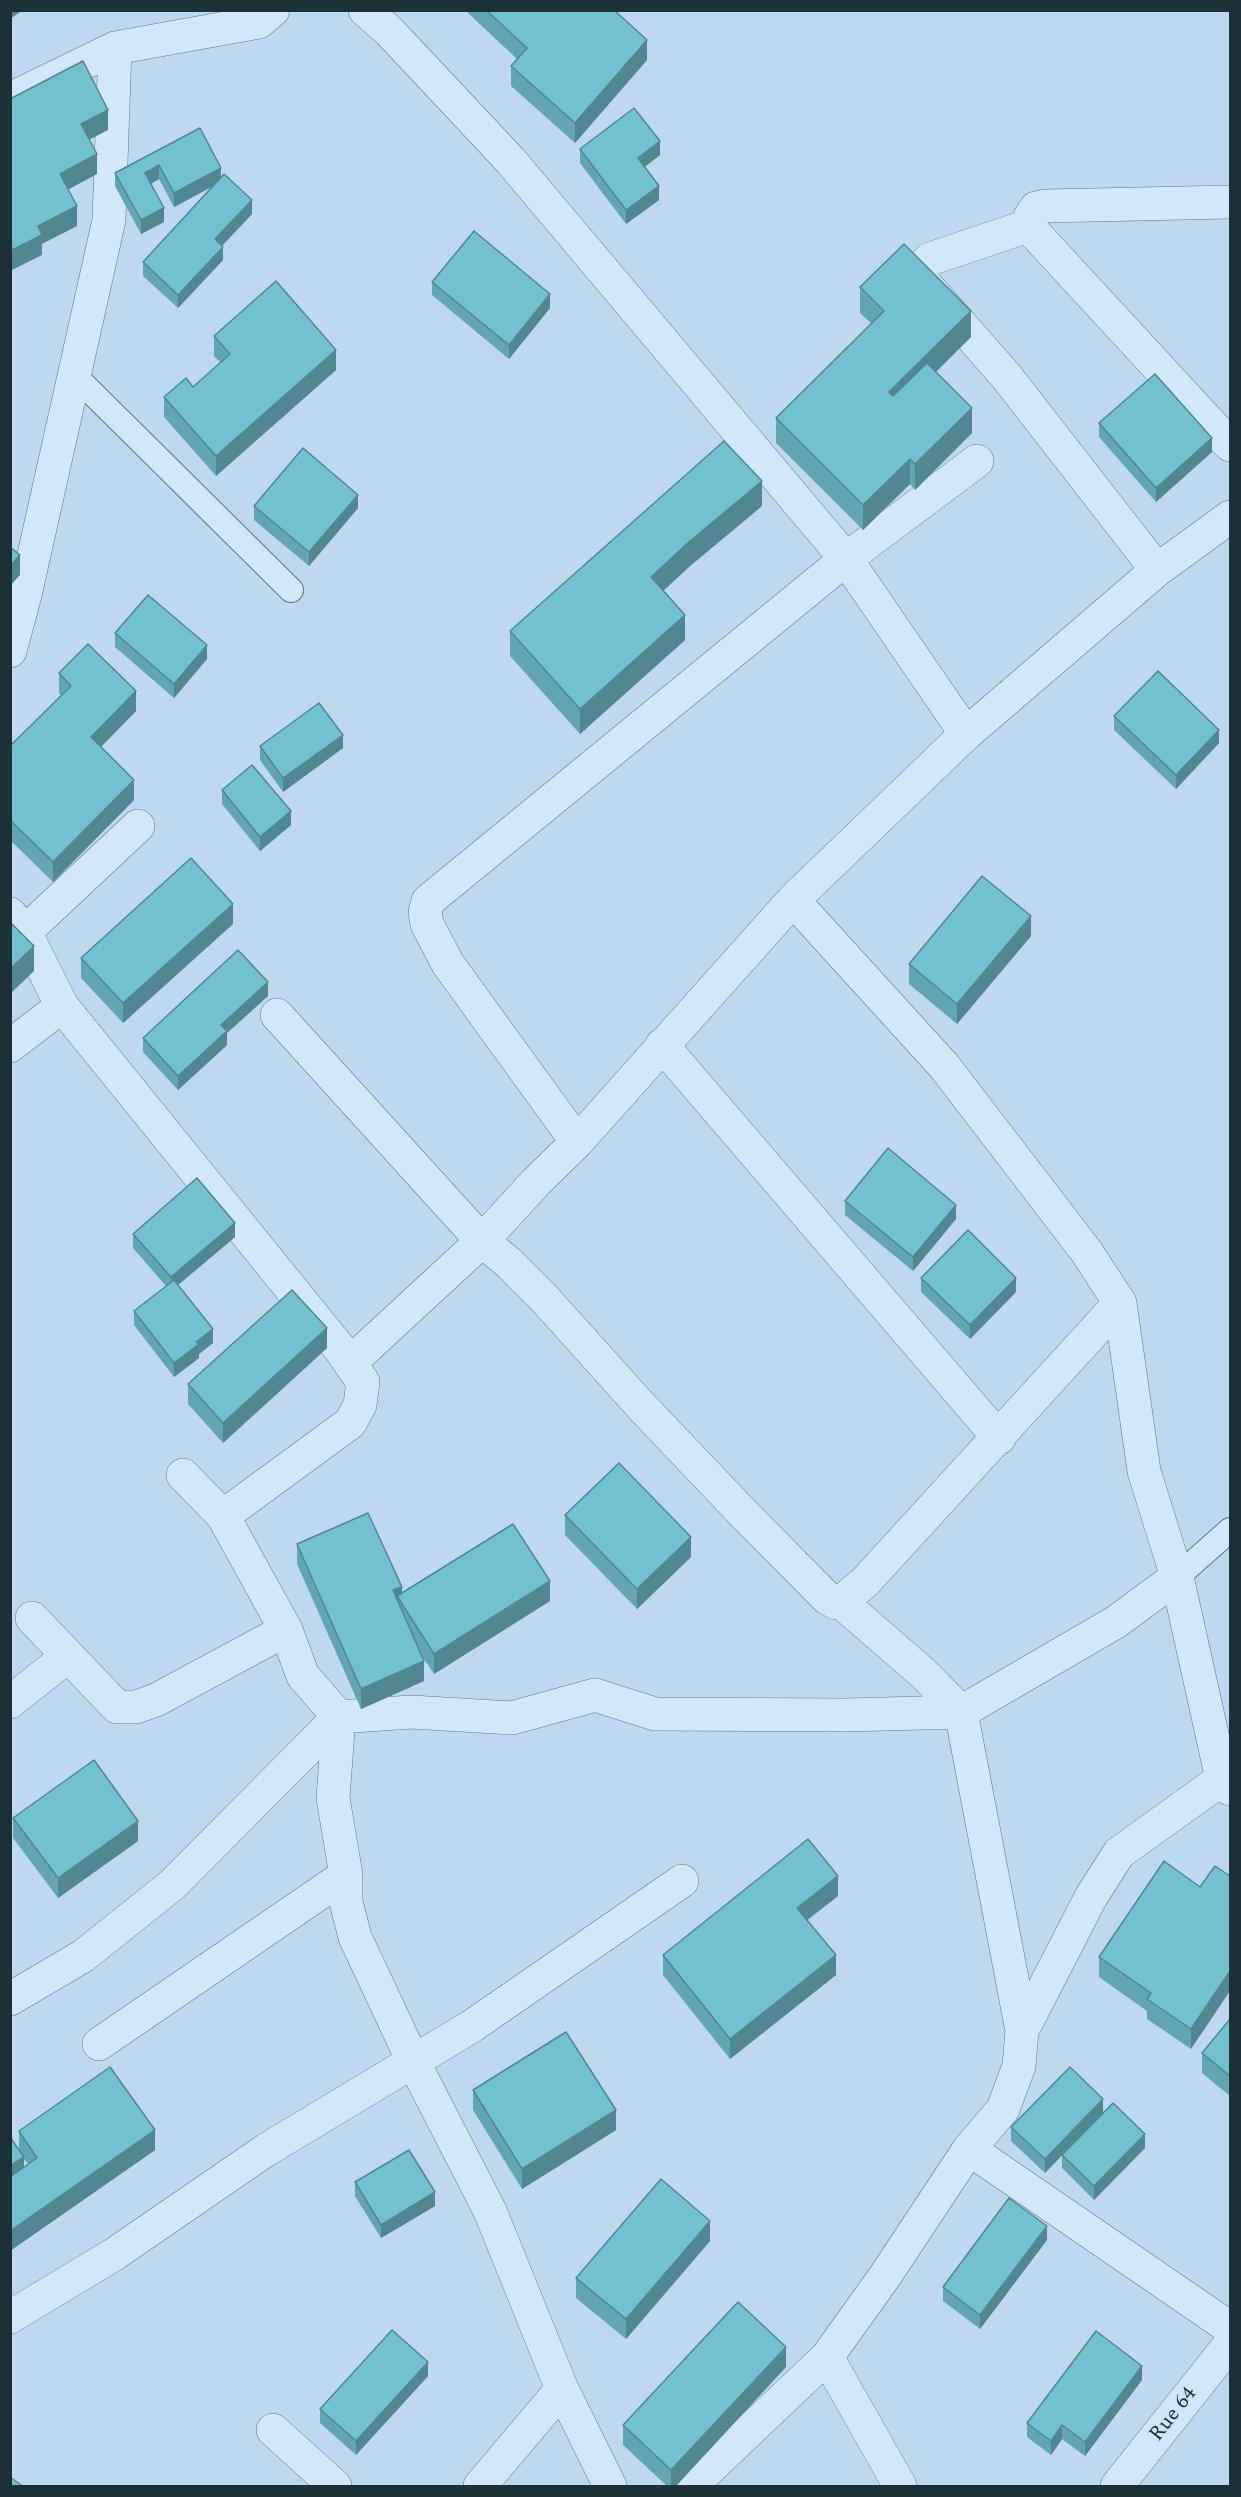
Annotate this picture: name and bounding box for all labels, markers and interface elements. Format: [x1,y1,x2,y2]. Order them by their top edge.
street label: Rue 64 [1145,2383,1203,2447]

